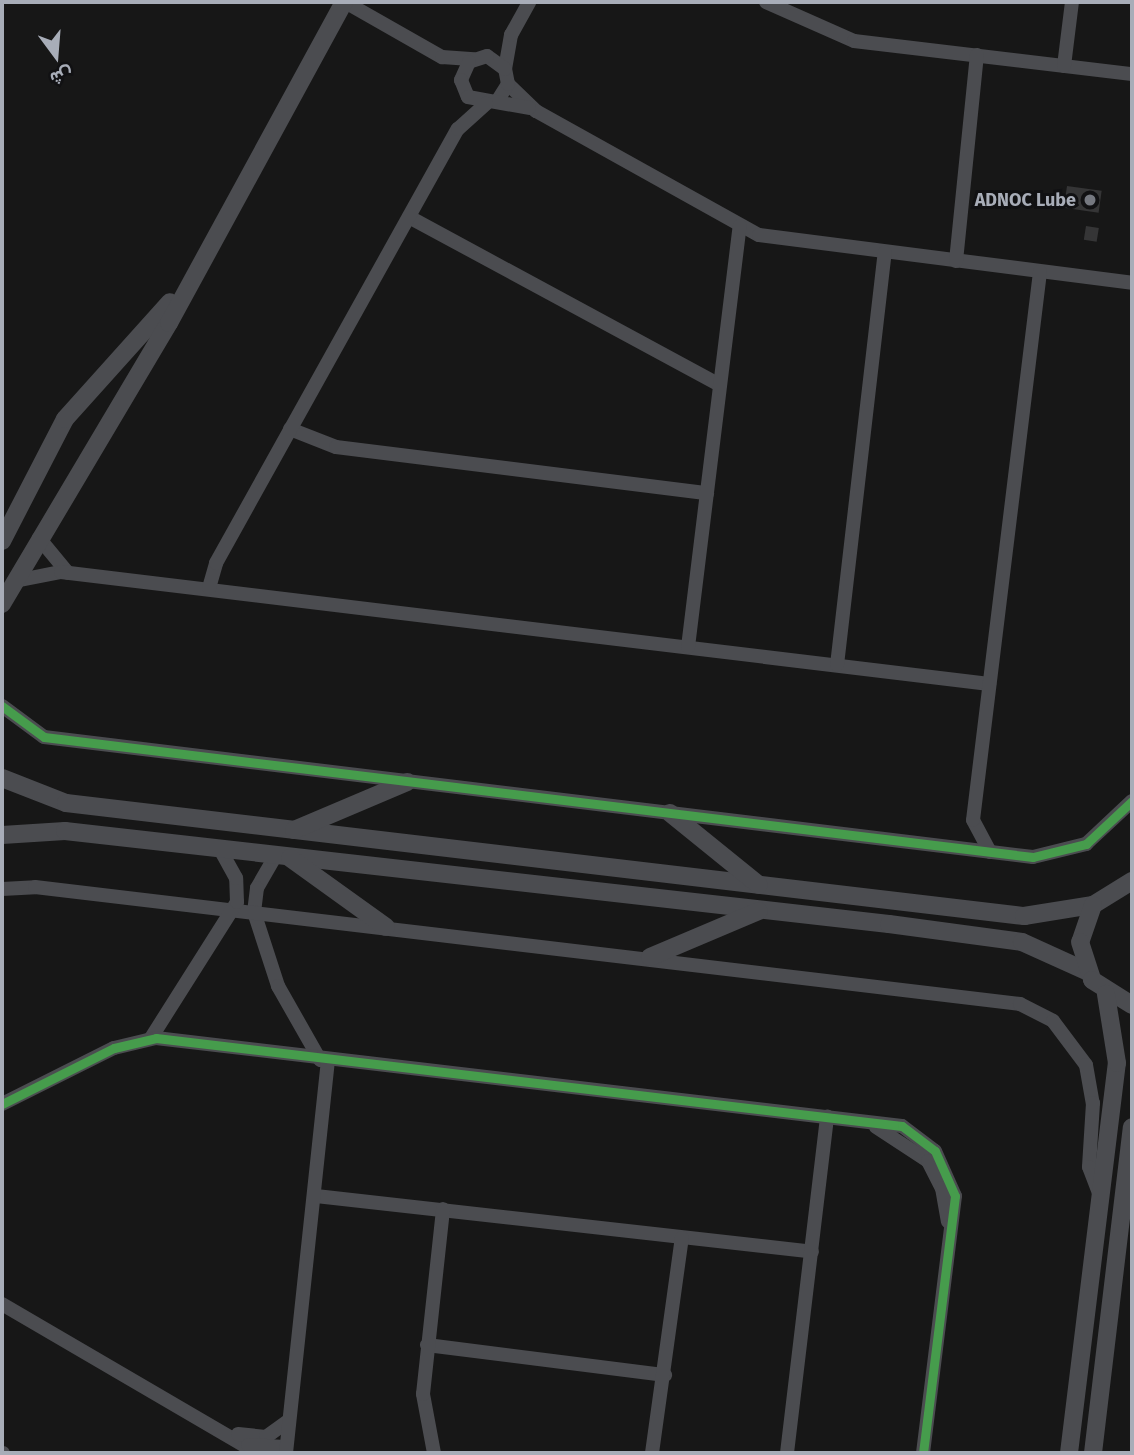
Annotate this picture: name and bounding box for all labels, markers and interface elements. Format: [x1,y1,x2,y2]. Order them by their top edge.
north arrow [21,21,91,91]
text: ش [48,62,76,91]
place label: ADNOC Lube [975,189,1076,211]
marker: ADNOC Lube [1082,192,1098,208]

